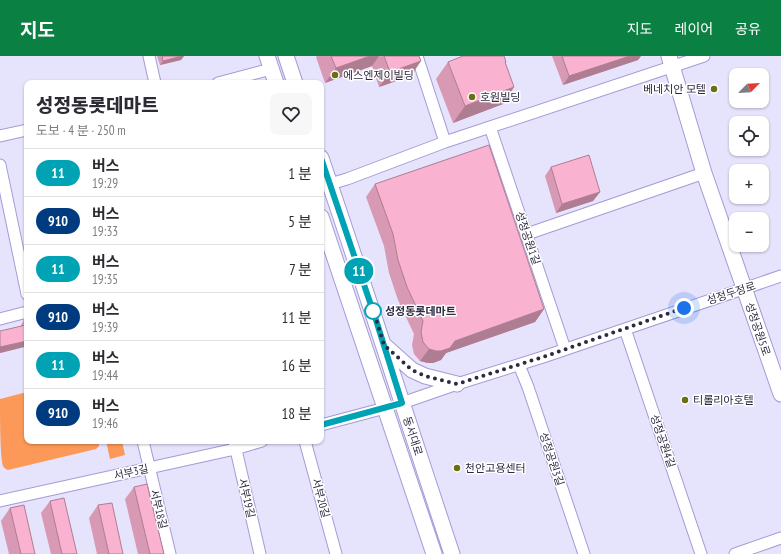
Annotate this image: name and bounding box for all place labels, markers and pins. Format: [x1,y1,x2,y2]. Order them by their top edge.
place label: 에스엔제이빌딩 [343,68,414,82]
marker: 에스엔제이빌딩 [330,70,340,80]
place label: 베네치안 모텔 [643,82,706,96]
marker: 베네치안 모텔 [709,84,719,94]
place label: 호원빌딩 [480,90,520,104]
marker: 호원빌딩 [467,92,477,102]
marker: 성정동롯데마트 [364,302,382,320]
place label: 성정동롯데마트 [385,304,456,318]
place label: 티롤리아호텔 [693,393,754,407]
marker: 티롤리아호텔 [680,395,690,405]
place label: 천안고용센터 [465,461,526,475]
marker: 천안고용센터 [452,463,462,473]

